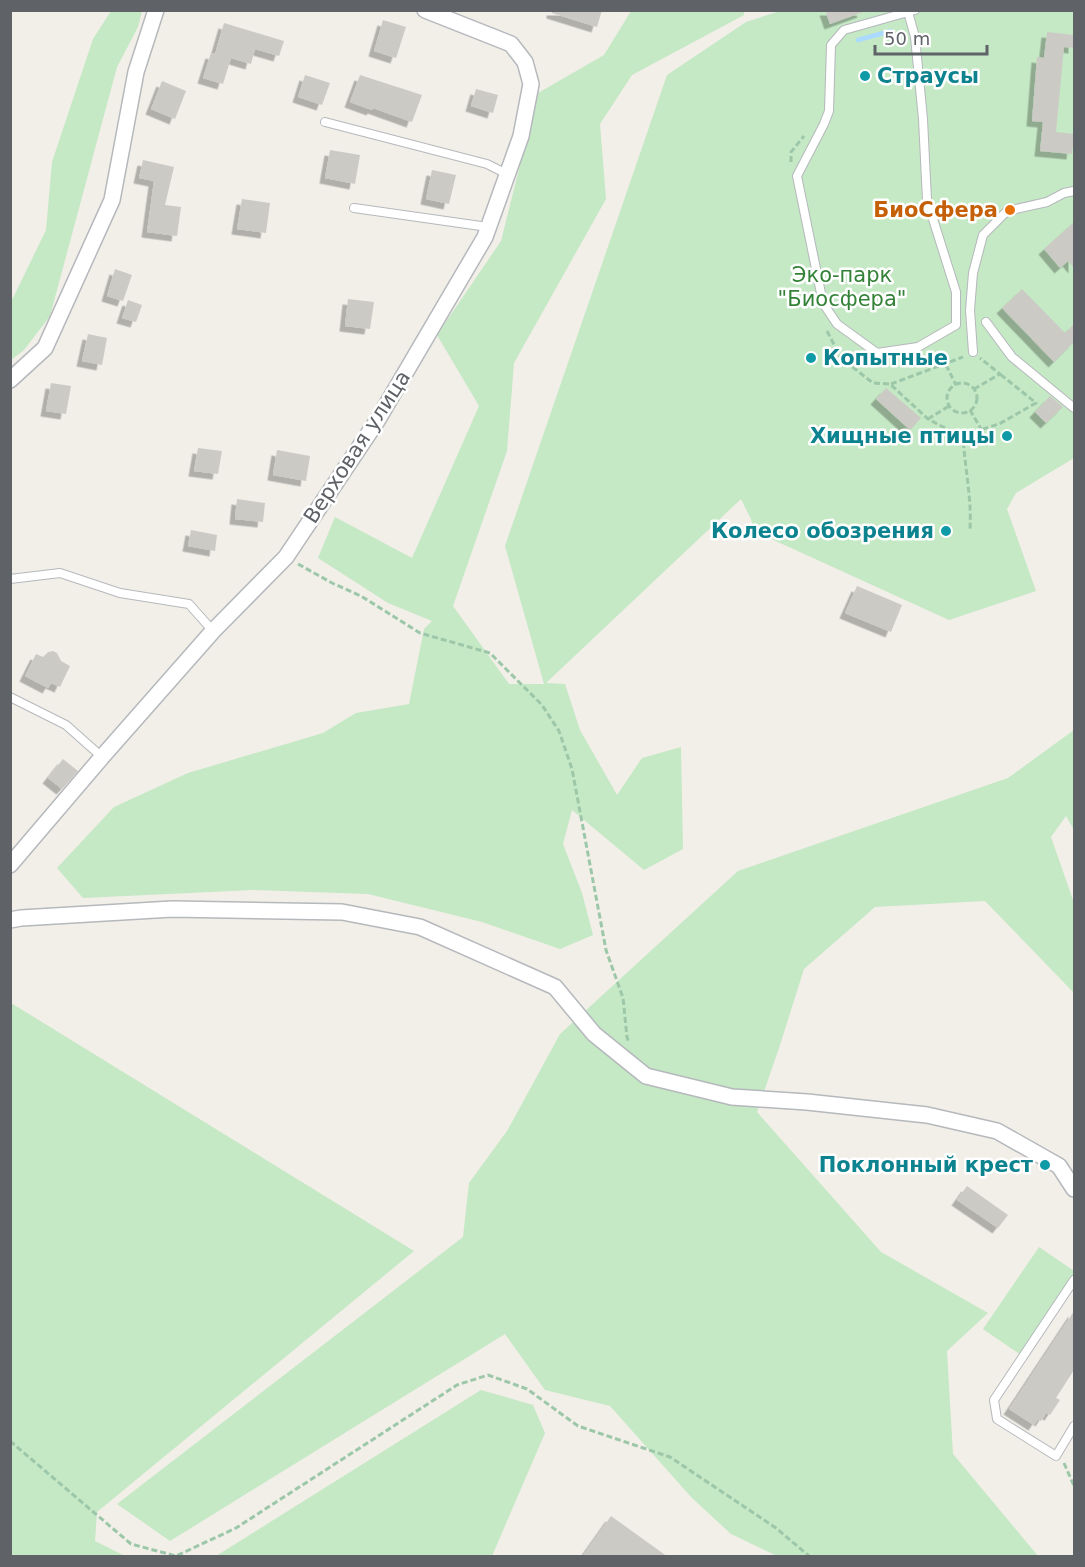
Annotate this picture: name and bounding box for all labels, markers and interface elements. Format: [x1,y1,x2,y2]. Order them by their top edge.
scale bar [875,18,988,56]
text: 50 m [884,28,930,49]
place label: Страусы [877,64,979,88]
marker: Страусы [858,69,872,83]
place label: БиоСфера [873,198,998,222]
marker: БиоСфера [1003,203,1017,217]
park label: Эко-парк "Биосфера" [778,263,906,311]
place label: Копытные [823,346,948,370]
marker: Копытные [804,351,818,365]
street label: Верховая улица [299,366,415,528]
place label: Хищные птицы [810,424,995,448]
marker: Хищные птицы [1000,429,1014,443]
place label: Колесо обозрения [711,519,934,543]
marker: Колесо обозрения [939,524,953,538]
place label: Поклонный крест [819,1153,1034,1177]
marker: Поклонный крест [1038,1158,1052,1172]

